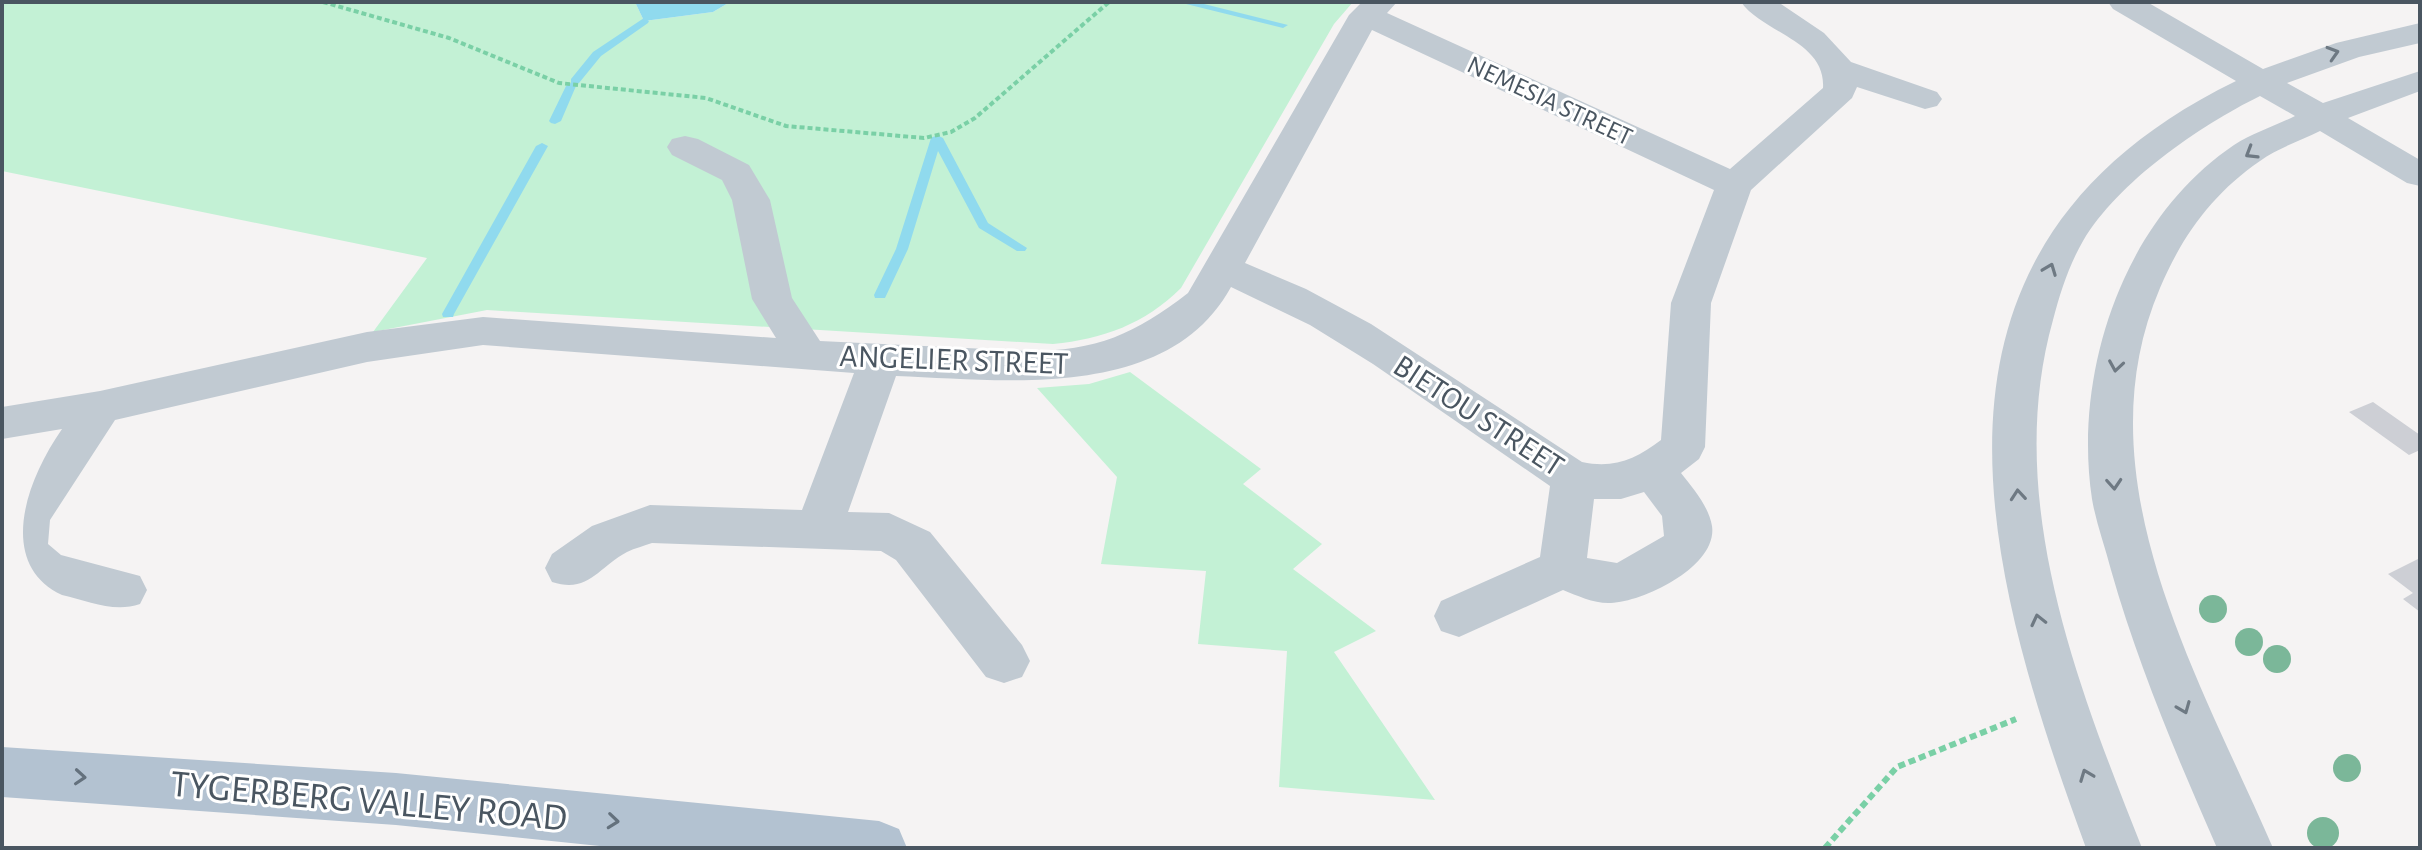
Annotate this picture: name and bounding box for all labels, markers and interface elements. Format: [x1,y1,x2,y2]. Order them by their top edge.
one-way arrow [2326,46,2339,62]
street label: NEMESIA STREET [1463,51,1636,151]
one-way arrow [2245,143,2260,159]
one-way arrow [2040,263,2057,277]
street label: ANGELIER STREET [839,340,1069,380]
street label: BIETOU STREET [1388,349,1570,483]
one-way arrow [2109,359,2126,372]
one-way arrow [2105,478,2122,491]
one-way arrow [2010,488,2027,501]
one-way arrow [2030,614,2047,627]
one-way arrow [2174,700,2191,714]
street label: TYGERBERG VALLEY ROAD [169,766,569,838]
one-way arrow [74,768,87,785]
one-way arrow [2079,769,2096,783]
one-way arrow [607,812,620,829]

